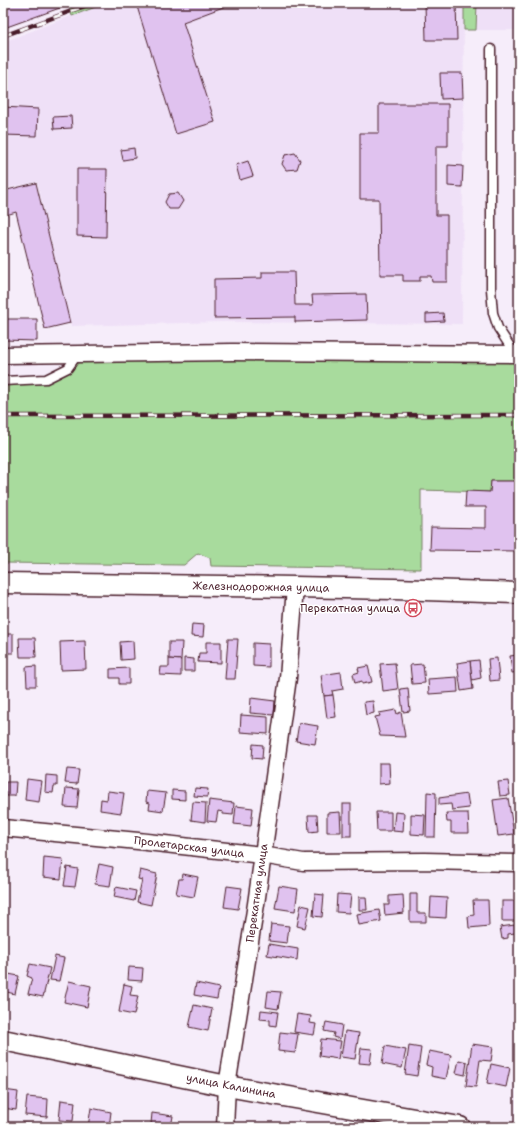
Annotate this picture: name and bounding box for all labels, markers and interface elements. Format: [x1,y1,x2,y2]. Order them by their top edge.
street label: Железнодорожная улица [193,578,330,596]
bus stop icon: Перекатная улица [403,598,423,618]
place label: Перекатная улица [300,601,400,616]
street label: Пролетарская улица [133,833,245,861]
street label: Перекатная улица [243,842,271,943]
street label: улица Калинина [185,1070,277,1102]

